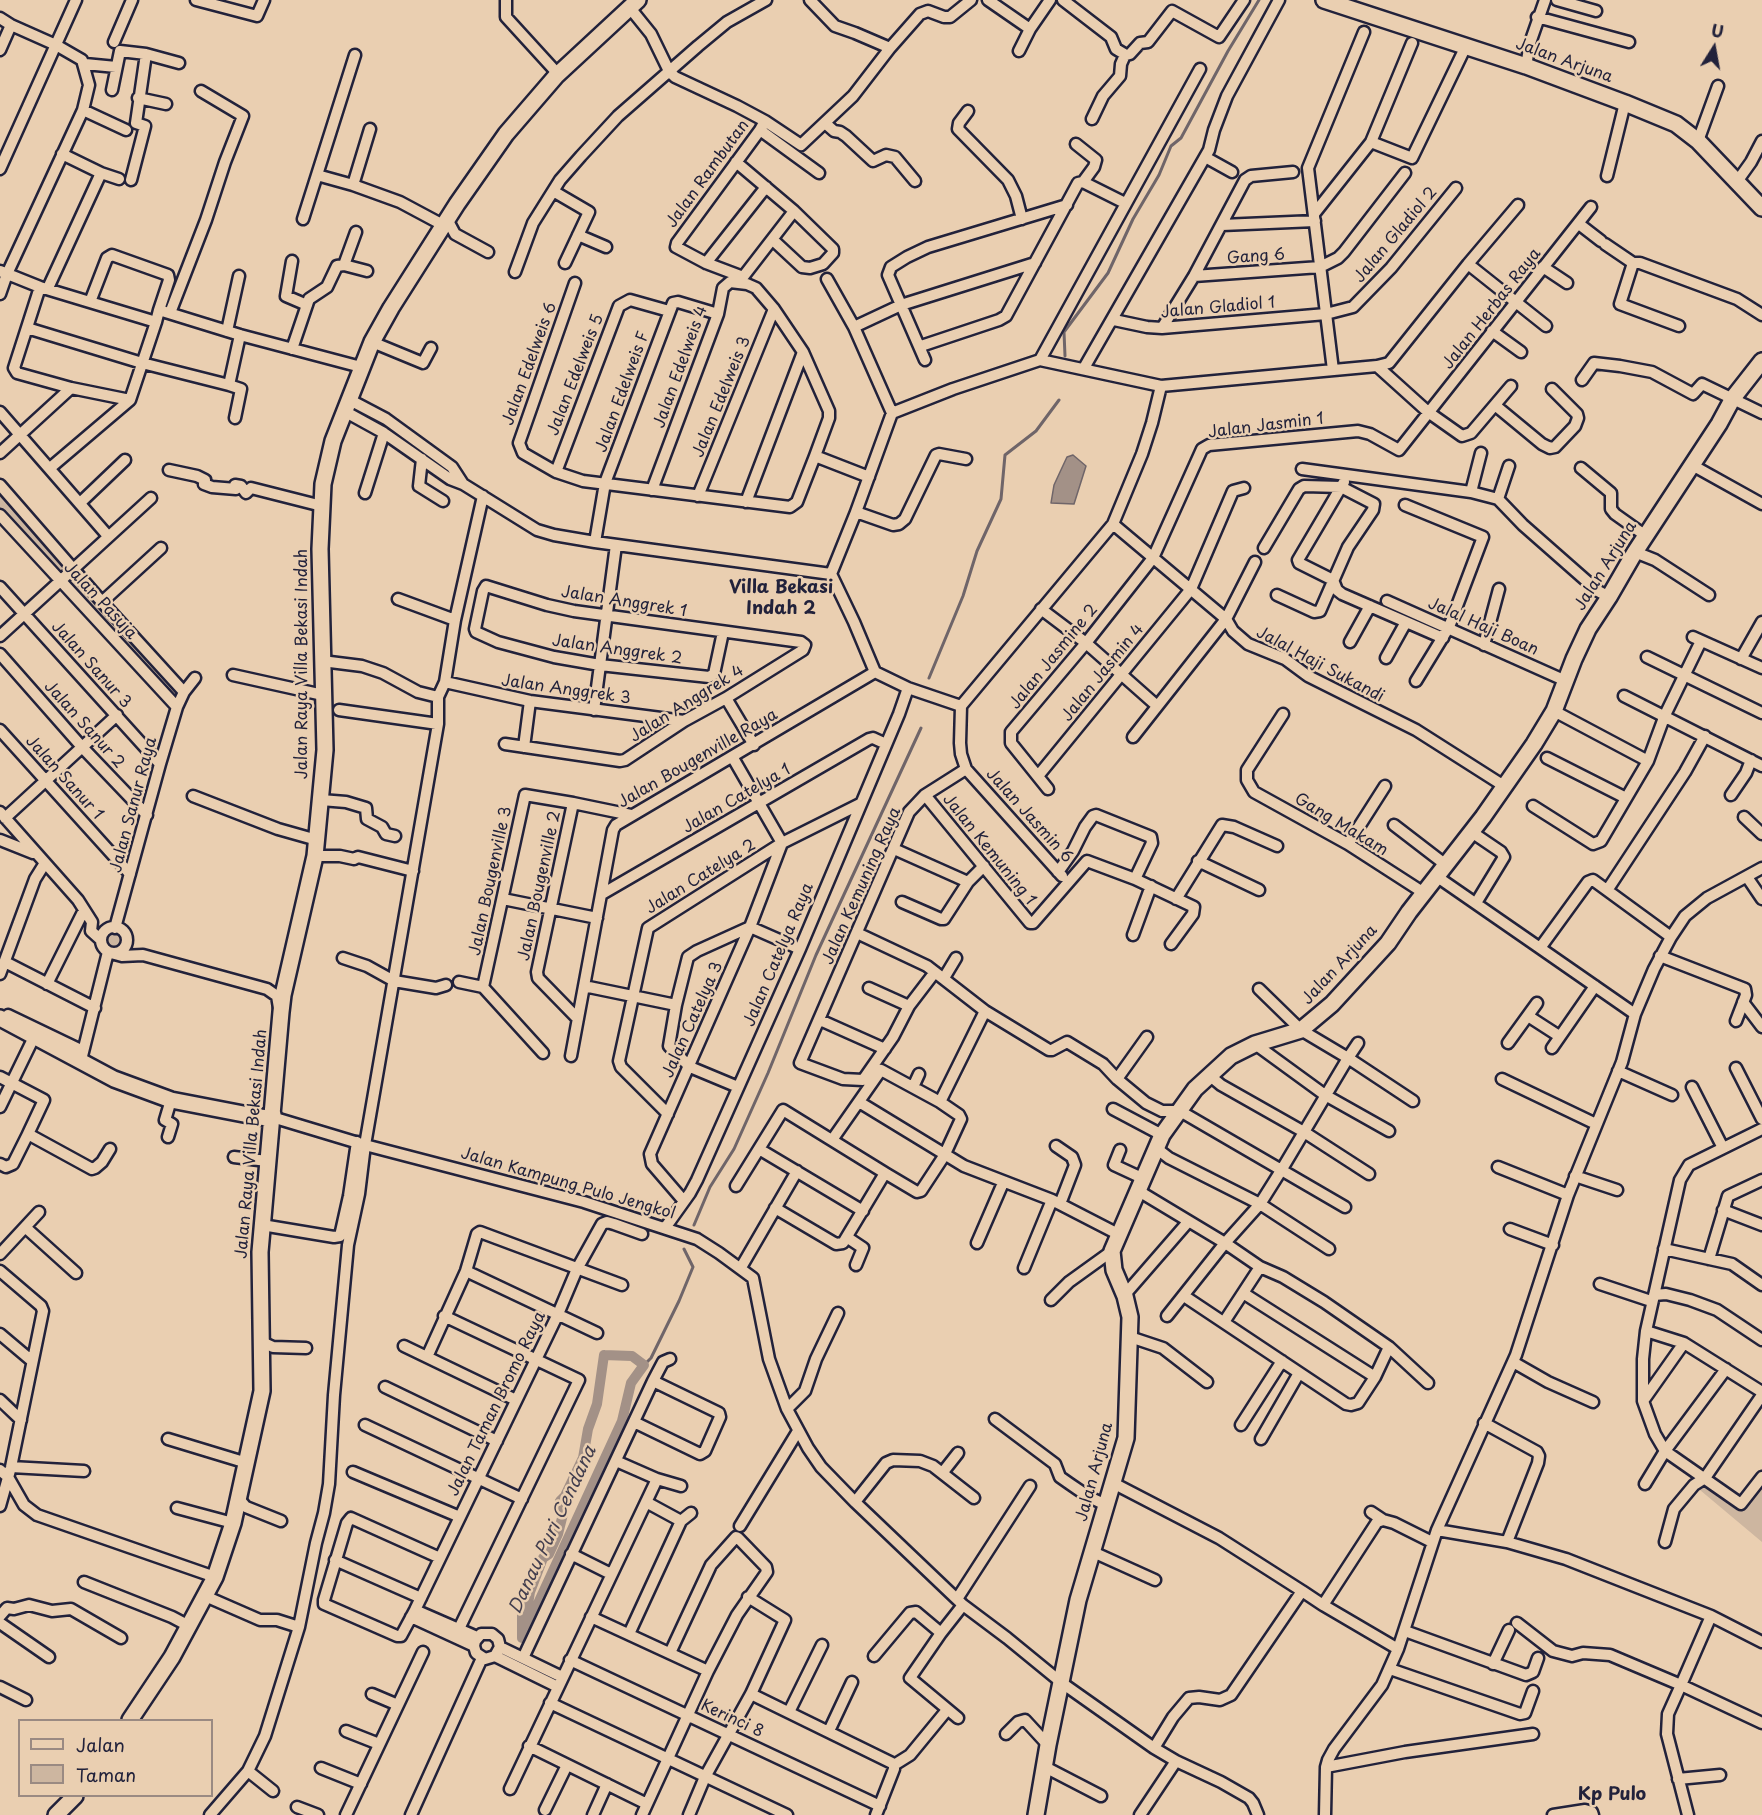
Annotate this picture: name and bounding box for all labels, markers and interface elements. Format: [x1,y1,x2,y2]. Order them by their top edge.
text: U [1709,17,1726,43]
north arrow [1684,18,1744,78]
street label: Jalan Arjuna [1513,35,1615,87]
street label: Jalan Rambutan [662,116,754,232]
street label: Jalan Gladiol 2 [1350,183,1442,287]
street label: Gang 6 [1226,245,1286,269]
street label: Jalan Herbas Raya [1439,245,1545,373]
street label: Jalan Gladiol 1 [1160,293,1276,323]
street label: Jalan Edelweis 6 [499,300,561,428]
street label: Jalan Edelweis 4 [650,303,712,431]
street label: Jalan Edelweis 5 [544,312,608,438]
street label: Jalan Edelweis F [592,329,654,455]
street label: Jalan Edelweis 3 [689,334,755,460]
street label: Jalan Jasmin 1 [1207,409,1325,443]
street label: Jalan Arjuna [1571,518,1641,614]
street label: Jalan Raya Villa Bekasi Indah [293,549,313,779]
street label: Jalan Pasuja [59,558,141,644]
district label: Villa Bekasi Indah 2 [729,577,833,620]
street label: Jalan Anggrek 1 [560,583,688,621]
street label: Jalal Haji Boan [1425,594,1541,660]
street label: Jalan Jasmine 2 [1006,601,1102,713]
street label: Jalan Sanur 3 [47,618,135,712]
street label: Jalan Jasmin 4 [1058,620,1148,726]
street label: Jalal Haji Sukandi [1253,623,1387,707]
street label: Jalan Anggrek 2 [551,631,683,669]
street label: Jalan Anggrek 4 [627,661,747,747]
street label: Jalan Anggrek 3 [500,671,632,709]
street label: Jalan Sanur 2 [40,677,128,773]
street label: Jalan Bougenville Raya [615,705,781,813]
street label: Jalan Sanur 1 [21,732,107,824]
street label: Jalan Sanur Raya [107,735,161,875]
street label: Jalan Catelya 1 [680,760,794,838]
street label: Jalan Jasmin 6 [982,765,1076,867]
street label: Gang Makam [1291,790,1391,860]
street label: Jalan Kemuning 1 [938,791,1040,909]
street label: Jalan Kemuning Raya [819,804,905,968]
street label: Jalan Bougenville 3 [466,805,516,957]
street label: Jalan Bougenville 2 [515,809,565,963]
street label: Jalan Catelya 2 [643,836,759,918]
street label: Jalan Catelya Raya [740,880,818,1030]
street label: Jalan Arjuna [1298,921,1382,1009]
street label: Jalan Catelya 3 [659,959,727,1081]
street label: Jalan Raya Villa Bekasi Indah [232,1028,272,1260]
street label: Jalan Kampung Pulo Jengkol [459,1144,677,1224]
street label: Jalan Taman Bromo Raya [444,1309,550,1499]
street label: Jalan Arjuna [1073,1420,1117,1524]
water label: Danau Puri Cendana [505,1443,601,1617]
street label: Kerinci 8 [697,1696,767,1742]
legend [18,1719,213,1797]
text: Jalan [76,1731,125,1758]
text: Taman [76,1761,136,1788]
district label: Kp Pulo [1578,1784,1646,1806]

